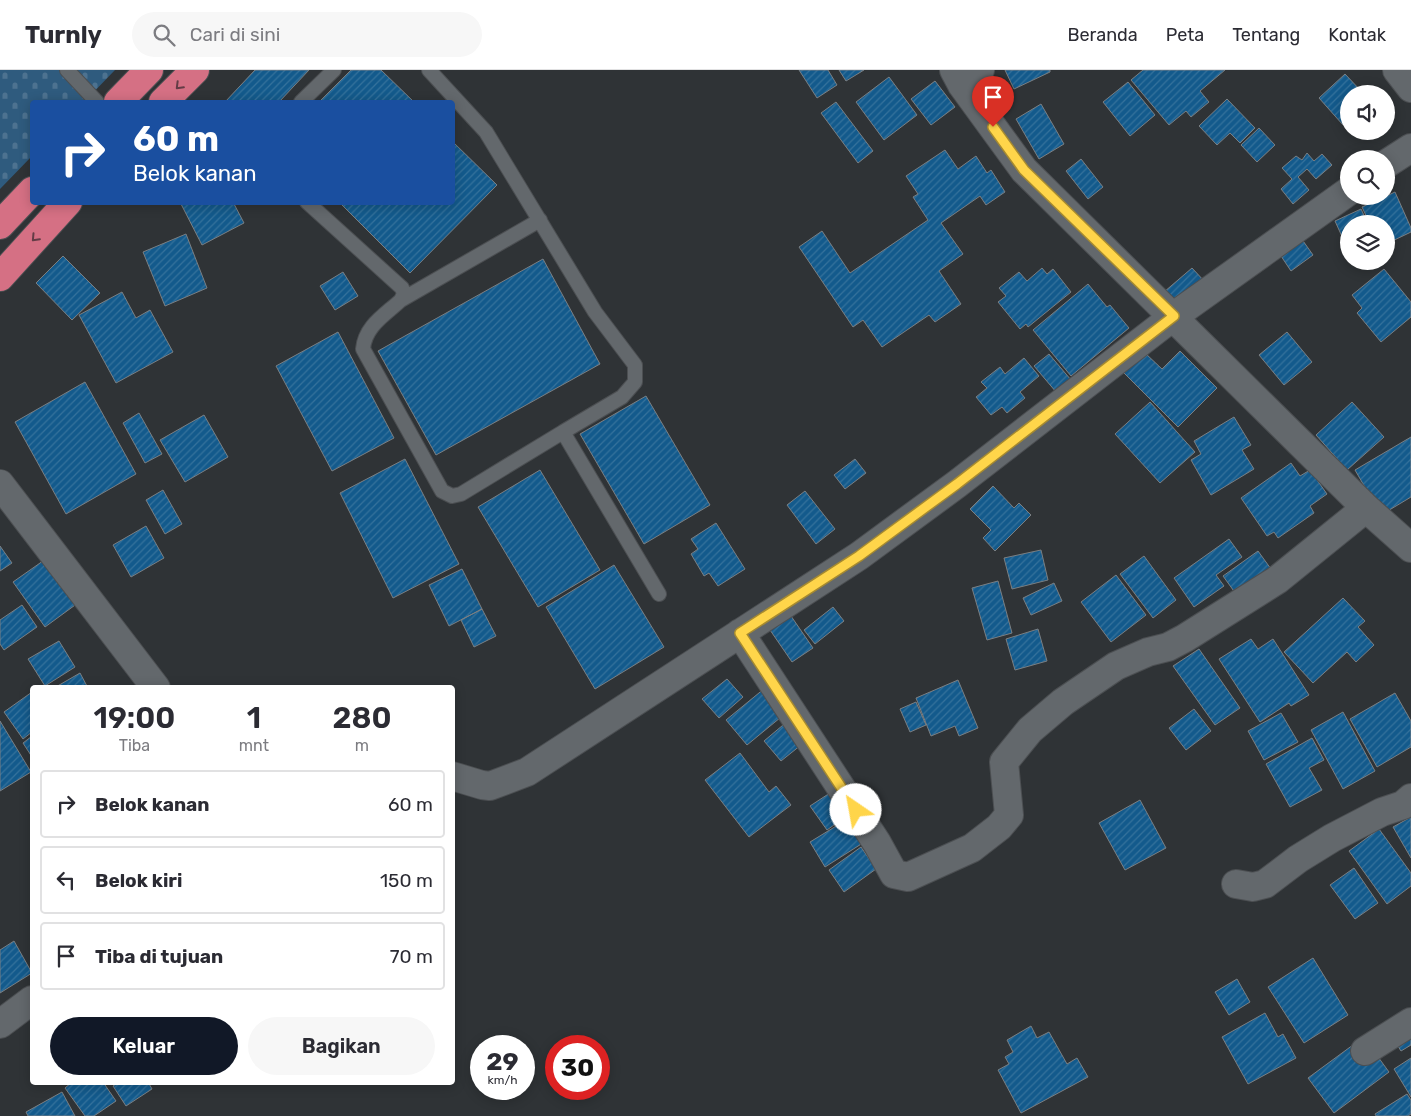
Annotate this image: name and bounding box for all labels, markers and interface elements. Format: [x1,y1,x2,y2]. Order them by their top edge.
search box [132,12,482,57]
text: Turnly [25,21,102,49]
icon: search [150,21,178,49]
text: Cari di sini [190,23,280,46]
text: Beranda [1067,24,1138,46]
text: Peta [1166,24,1204,46]
text: Tentang [1232,24,1300,46]
text: Kontak [1328,24,1386,46]
pin [972,76,1014,127]
one-way arrow [175,80,184,89]
icon: arrive [979,83,1007,111]
map controls [1340,85,1395,270]
button: sound [1340,85,1395,140]
text: 60 m [133,118,219,160]
icon: right [50,120,115,185]
button: search [1340,150,1395,205]
text: Belok kanan [133,160,257,187]
button: layers [1340,215,1395,270]
one-way arrow [32,233,41,242]
text: 19:00 [94,700,175,736]
text: 1 [247,700,261,736]
text: 280 [332,700,391,736]
text: Tiba [119,736,150,755]
text: mnt [239,736,269,755]
text: m [355,736,369,755]
position arrow [829,783,881,835]
icon: right [52,790,80,818]
text: Belok kanan [95,793,210,816]
text: 60 m [388,793,433,816]
icon: left [52,866,80,894]
text: Belok kiri [95,869,182,892]
text: 150 m [380,869,433,892]
icon: arrive [52,942,80,970]
text: Tiba di tujuan [95,945,223,968]
text: 70 m [390,945,433,968]
button: Keluar [50,1017,238,1075]
button: Bagikan [248,1017,435,1075]
speed limit sign: 30 [545,1035,610,1100]
text: 29 [486,1047,519,1076]
text: km/h [488,1073,517,1087]

